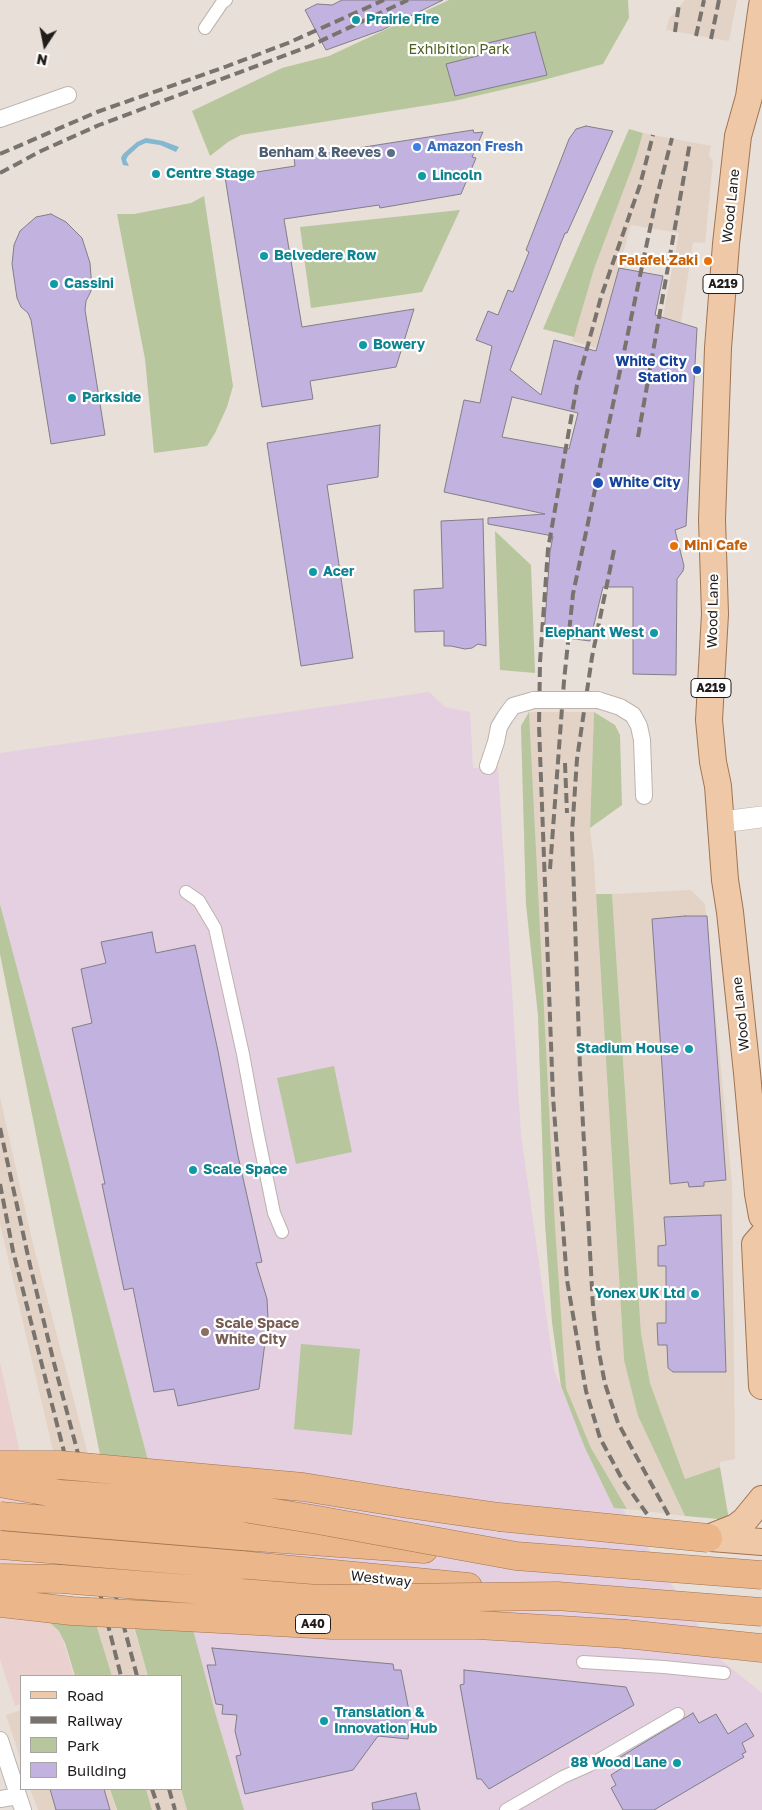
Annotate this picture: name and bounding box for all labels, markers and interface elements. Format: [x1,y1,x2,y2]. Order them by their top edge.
place label: Prairie Fire [366,12,439,28]
marker: Prairie Fire [350,14,362,26]
north arrow [20,20,70,70]
park label: Exhibition Park [408,42,510,58]
text: N [35,51,49,70]
place label: Amazon Fresh [427,139,523,155]
marker: Amazon Fresh [411,141,423,153]
place label: Benham & Reeves [259,145,381,161]
marker: Benham & Reeves [385,147,397,159]
place label: Centre Stage [166,166,255,182]
marker: Centre Stage [150,168,162,180]
place label: Lincoln [432,168,482,184]
street label: Wood Lane [719,168,743,244]
marker: Lincoln [416,170,428,182]
place label: Belvedere Row [274,248,376,264]
marker: Belvedere Row [258,250,270,262]
place label: Falafel Zaki [619,253,698,269]
marker: Falafel Zaki [702,255,714,267]
road number: A219 [703,274,743,294]
place label: Cassini [64,276,114,292]
marker: Cassini [48,278,60,290]
place label: Bowery [373,337,425,353]
marker: Bowery [357,339,369,351]
place label: White City Station [615,354,687,387]
marker: White City Station [691,364,703,376]
place label: Parkside [82,390,141,406]
marker: Parkside [66,392,78,404]
place label: White City [609,475,681,491]
marker: White City [591,476,605,490]
place label: Mini Cafe [684,538,747,554]
marker: Mini Cafe [668,540,680,552]
place label: Acer [323,564,355,580]
marker: Acer [307,566,319,578]
street label: Wood Lane [704,574,722,648]
place label: Elephant West [545,625,644,641]
marker: Elephant West [648,627,660,639]
road number: A219 [691,678,731,698]
street label: Wood Lane [729,976,753,1052]
place label: Stadium House [576,1041,679,1057]
marker: Stadium House [683,1043,695,1055]
place label: Scale Space [203,1162,287,1178]
marker: Scale Space [187,1164,199,1176]
place label: Yonex UK Ltd [594,1286,685,1302]
marker: Yonex UK Ltd [689,1288,701,1300]
place label: Scale Space White City [215,1316,299,1348]
marker: Scale Space White City [199,1326,211,1338]
street label: Westway [350,1567,412,1591]
road number: A40 [296,1615,330,1634]
legend [20,1675,182,1790]
text: Road [67,1686,104,1704]
place label: Translation & Innovation Hub [334,1705,437,1738]
text: Railway [67,1711,123,1729]
marker: Translation & Innovation Hub [318,1715,330,1727]
text: Park [67,1736,99,1754]
place label: 88 Wood Lane [570,1755,667,1771]
marker: 88 Wood Lane [671,1757,683,1769]
text: Building [67,1761,127,1779]

